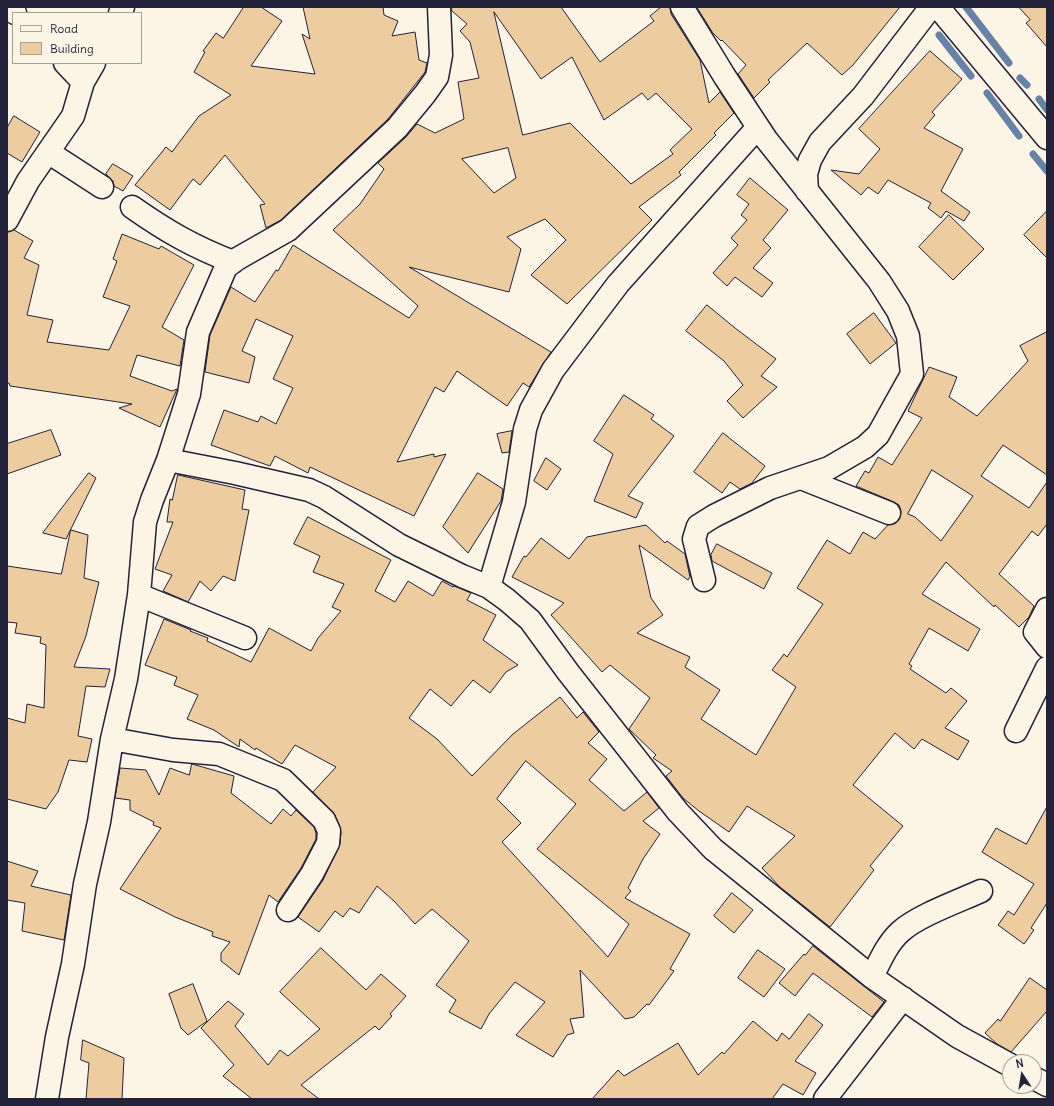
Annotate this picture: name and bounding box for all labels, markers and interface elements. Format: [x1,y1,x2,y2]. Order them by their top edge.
legend [12,12,142,64]
text: Road [50,21,78,36]
text: Building [50,41,94,56]
north arrow [1002,1054,1042,1094]
text: N [1015,1056,1025,1071]

